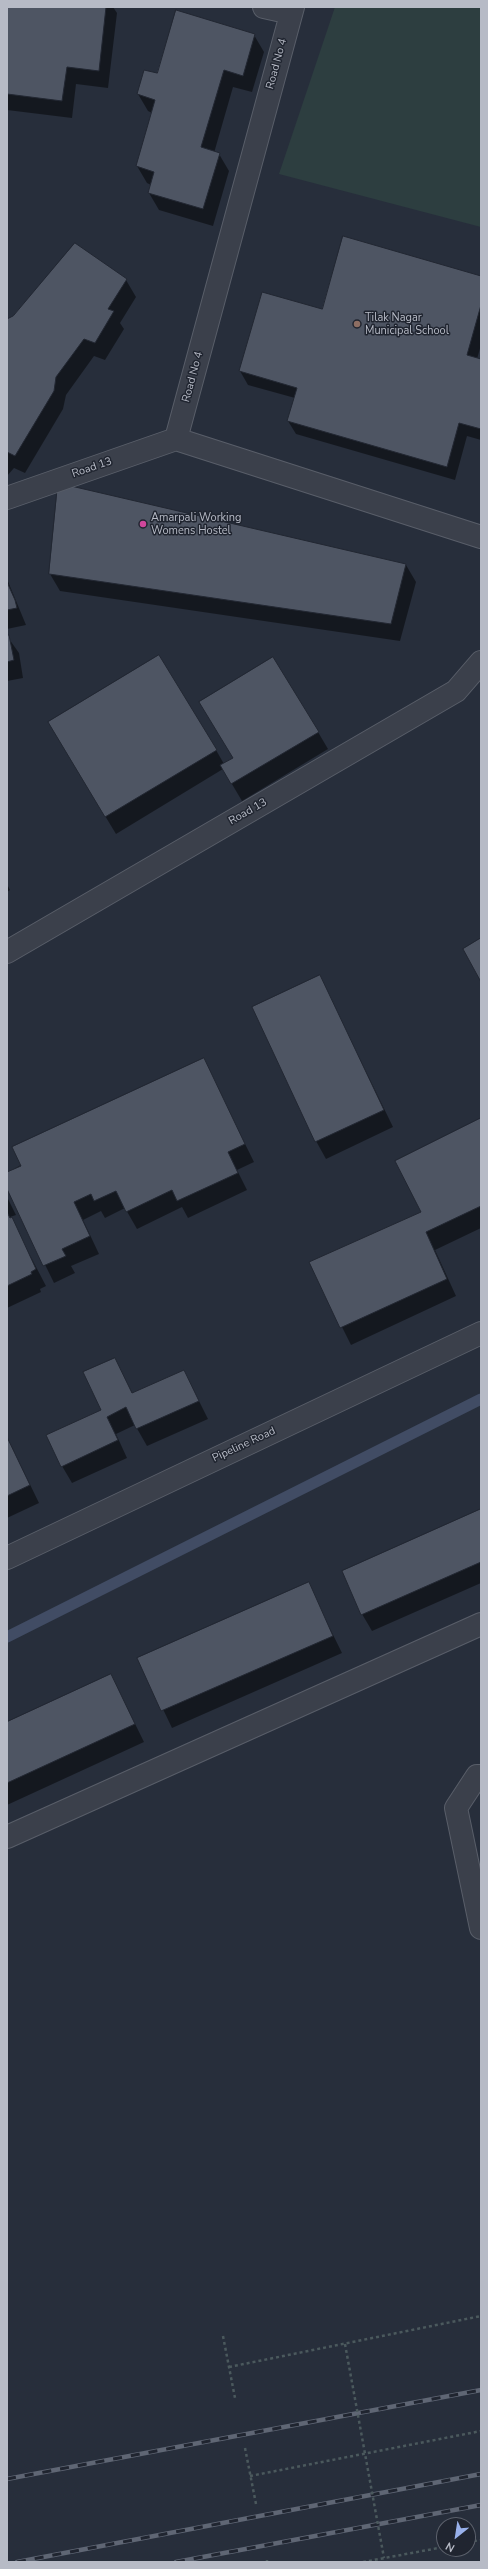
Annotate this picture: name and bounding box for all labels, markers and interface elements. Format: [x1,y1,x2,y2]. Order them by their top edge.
street label: Road No 4 [264,37,290,91]
place label: Tilak Nagar Municipal School [365,311,449,337]
marker: Tilak Nagar Municipal School [352,319,362,329]
street label: Road No 4 [180,350,206,404]
street label: Road 13 [70,455,114,481]
place label: Amarpali Working Womens Hostel [151,511,241,537]
marker: Amarpali Working Womens Hostel [138,519,148,529]
street label: Road 13 [227,796,269,828]
street label: Pipeline Road [210,1425,278,1465]
north arrow [436,2517,476,2557]
text: N [443,2538,458,2556]

